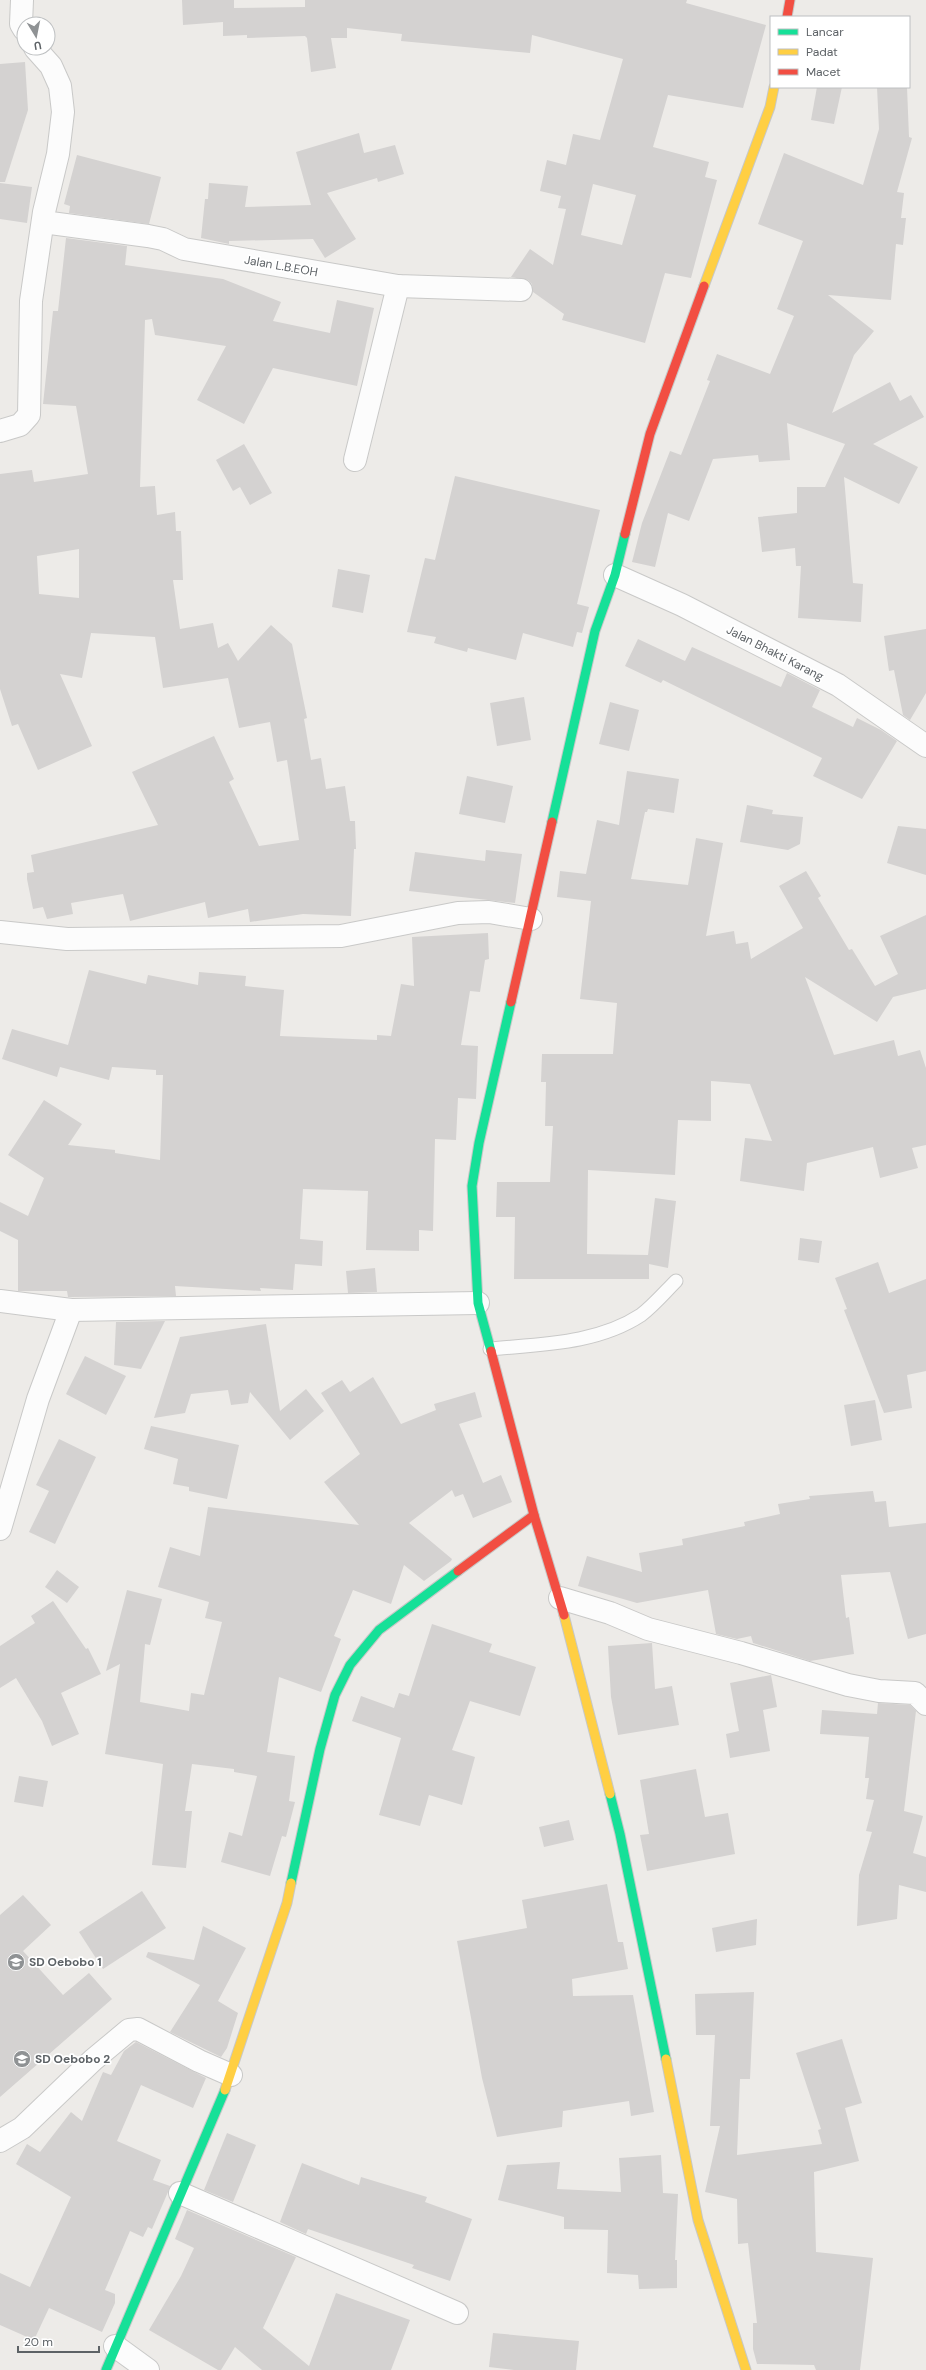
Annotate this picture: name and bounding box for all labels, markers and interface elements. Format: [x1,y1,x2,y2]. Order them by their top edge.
north arrow [16,16,56,56]
legend [770,16,910,88]
text: Lancar [806,24,844,40]
text: U [33,38,43,53]
text: Padat [806,44,838,60]
text: Macet [806,64,841,80]
street label: Jalan L.B.EOH [243,252,319,280]
street label: Jalan Bhakti Karang [724,622,827,685]
school or university icon: SD Oebobo 1 [6,1952,26,1972]
place label: SD Oebobo 1 [29,1954,102,1970]
school or university icon: SD Oebobo 2 [12,2049,32,2069]
place label: SD Oebobo 2 [35,2051,110,2067]
scale bar [18,2328,99,2354]
text: 20 m [24,2334,53,2350]

